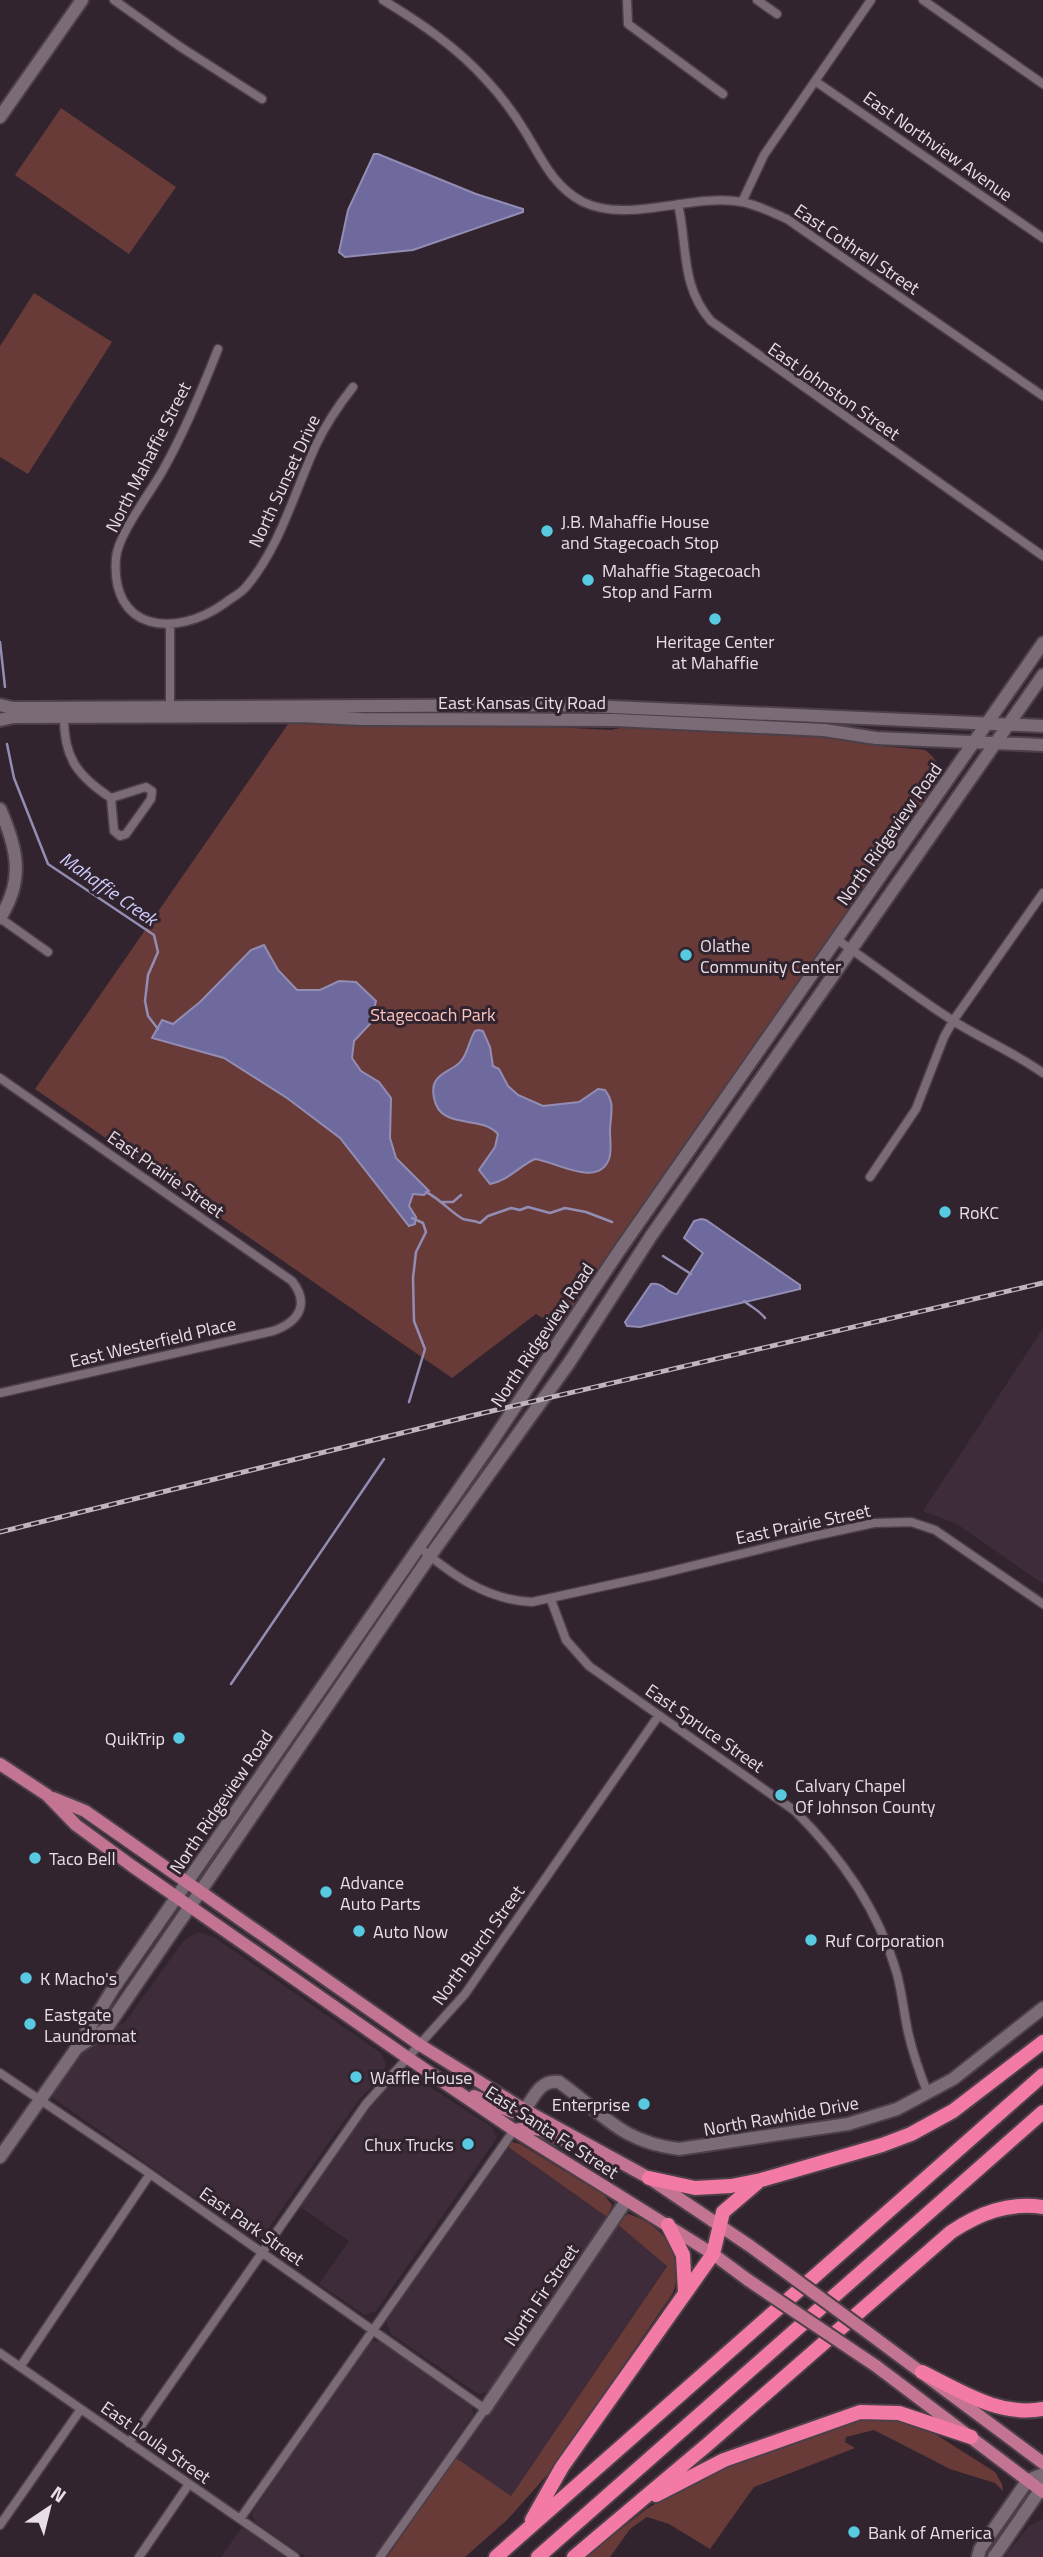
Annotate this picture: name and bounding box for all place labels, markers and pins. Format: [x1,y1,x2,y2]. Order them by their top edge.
place label: J.B. Mahaffie House and Stagecoach Stop [561,508,719,556]
marker: J.B. Mahaffie House and Stagecoach Stop [539,523,555,539]
place label: Mahaffie Stagecoach Stop and Farm [602,557,761,605]
marker: Mahaffie Stagecoach Stop and Farm [580,572,596,588]
marker: Heritage Center at Mahaffie [707,611,723,627]
place label: Heritage Center at Mahaffie [656,628,774,676]
place label: Olathe Community Center [700,932,841,980]
marker: Olathe Community Center [678,947,694,963]
place label: RoKC [959,1199,999,1226]
marker: RoKC [937,1204,953,1220]
place label: QuikTrip [105,1725,165,1752]
marker: QuikTrip [171,1730,187,1746]
place label: Calvary Chapel Of Johnson County [795,1772,936,1820]
marker: Calvary Chapel Of Johnson County [773,1787,789,1803]
place label: Taco Bell [49,1845,116,1872]
marker: Taco Bell [27,1850,43,1866]
place label: Advance Auto Parts [340,1869,421,1917]
marker: Advance Auto Parts [318,1884,334,1900]
place label: Auto Now [373,1918,449,1945]
marker: Auto Now [351,1923,367,1939]
place label: Ruf Corporation [825,1927,945,1954]
marker: Ruf Corporation [803,1932,819,1948]
place label: K Macho's [40,1965,117,1992]
marker: K Macho's [18,1970,34,1986]
place label: Eastgate Laundromat [44,2001,137,2049]
marker: Eastgate Laundromat [22,2016,38,2032]
place label: Waffle House [370,2064,472,2091]
marker: Waffle House [348,2069,364,2085]
place label: Enterprise [552,2091,630,2118]
marker: Enterprise [636,2096,652,2112]
place label: Chux Trucks [364,2131,454,2158]
marker: Chux Trucks [460,2136,476,2152]
place label: Bank of America [868,2519,992,2546]
marker: Bank of America [846,2524,862,2540]

